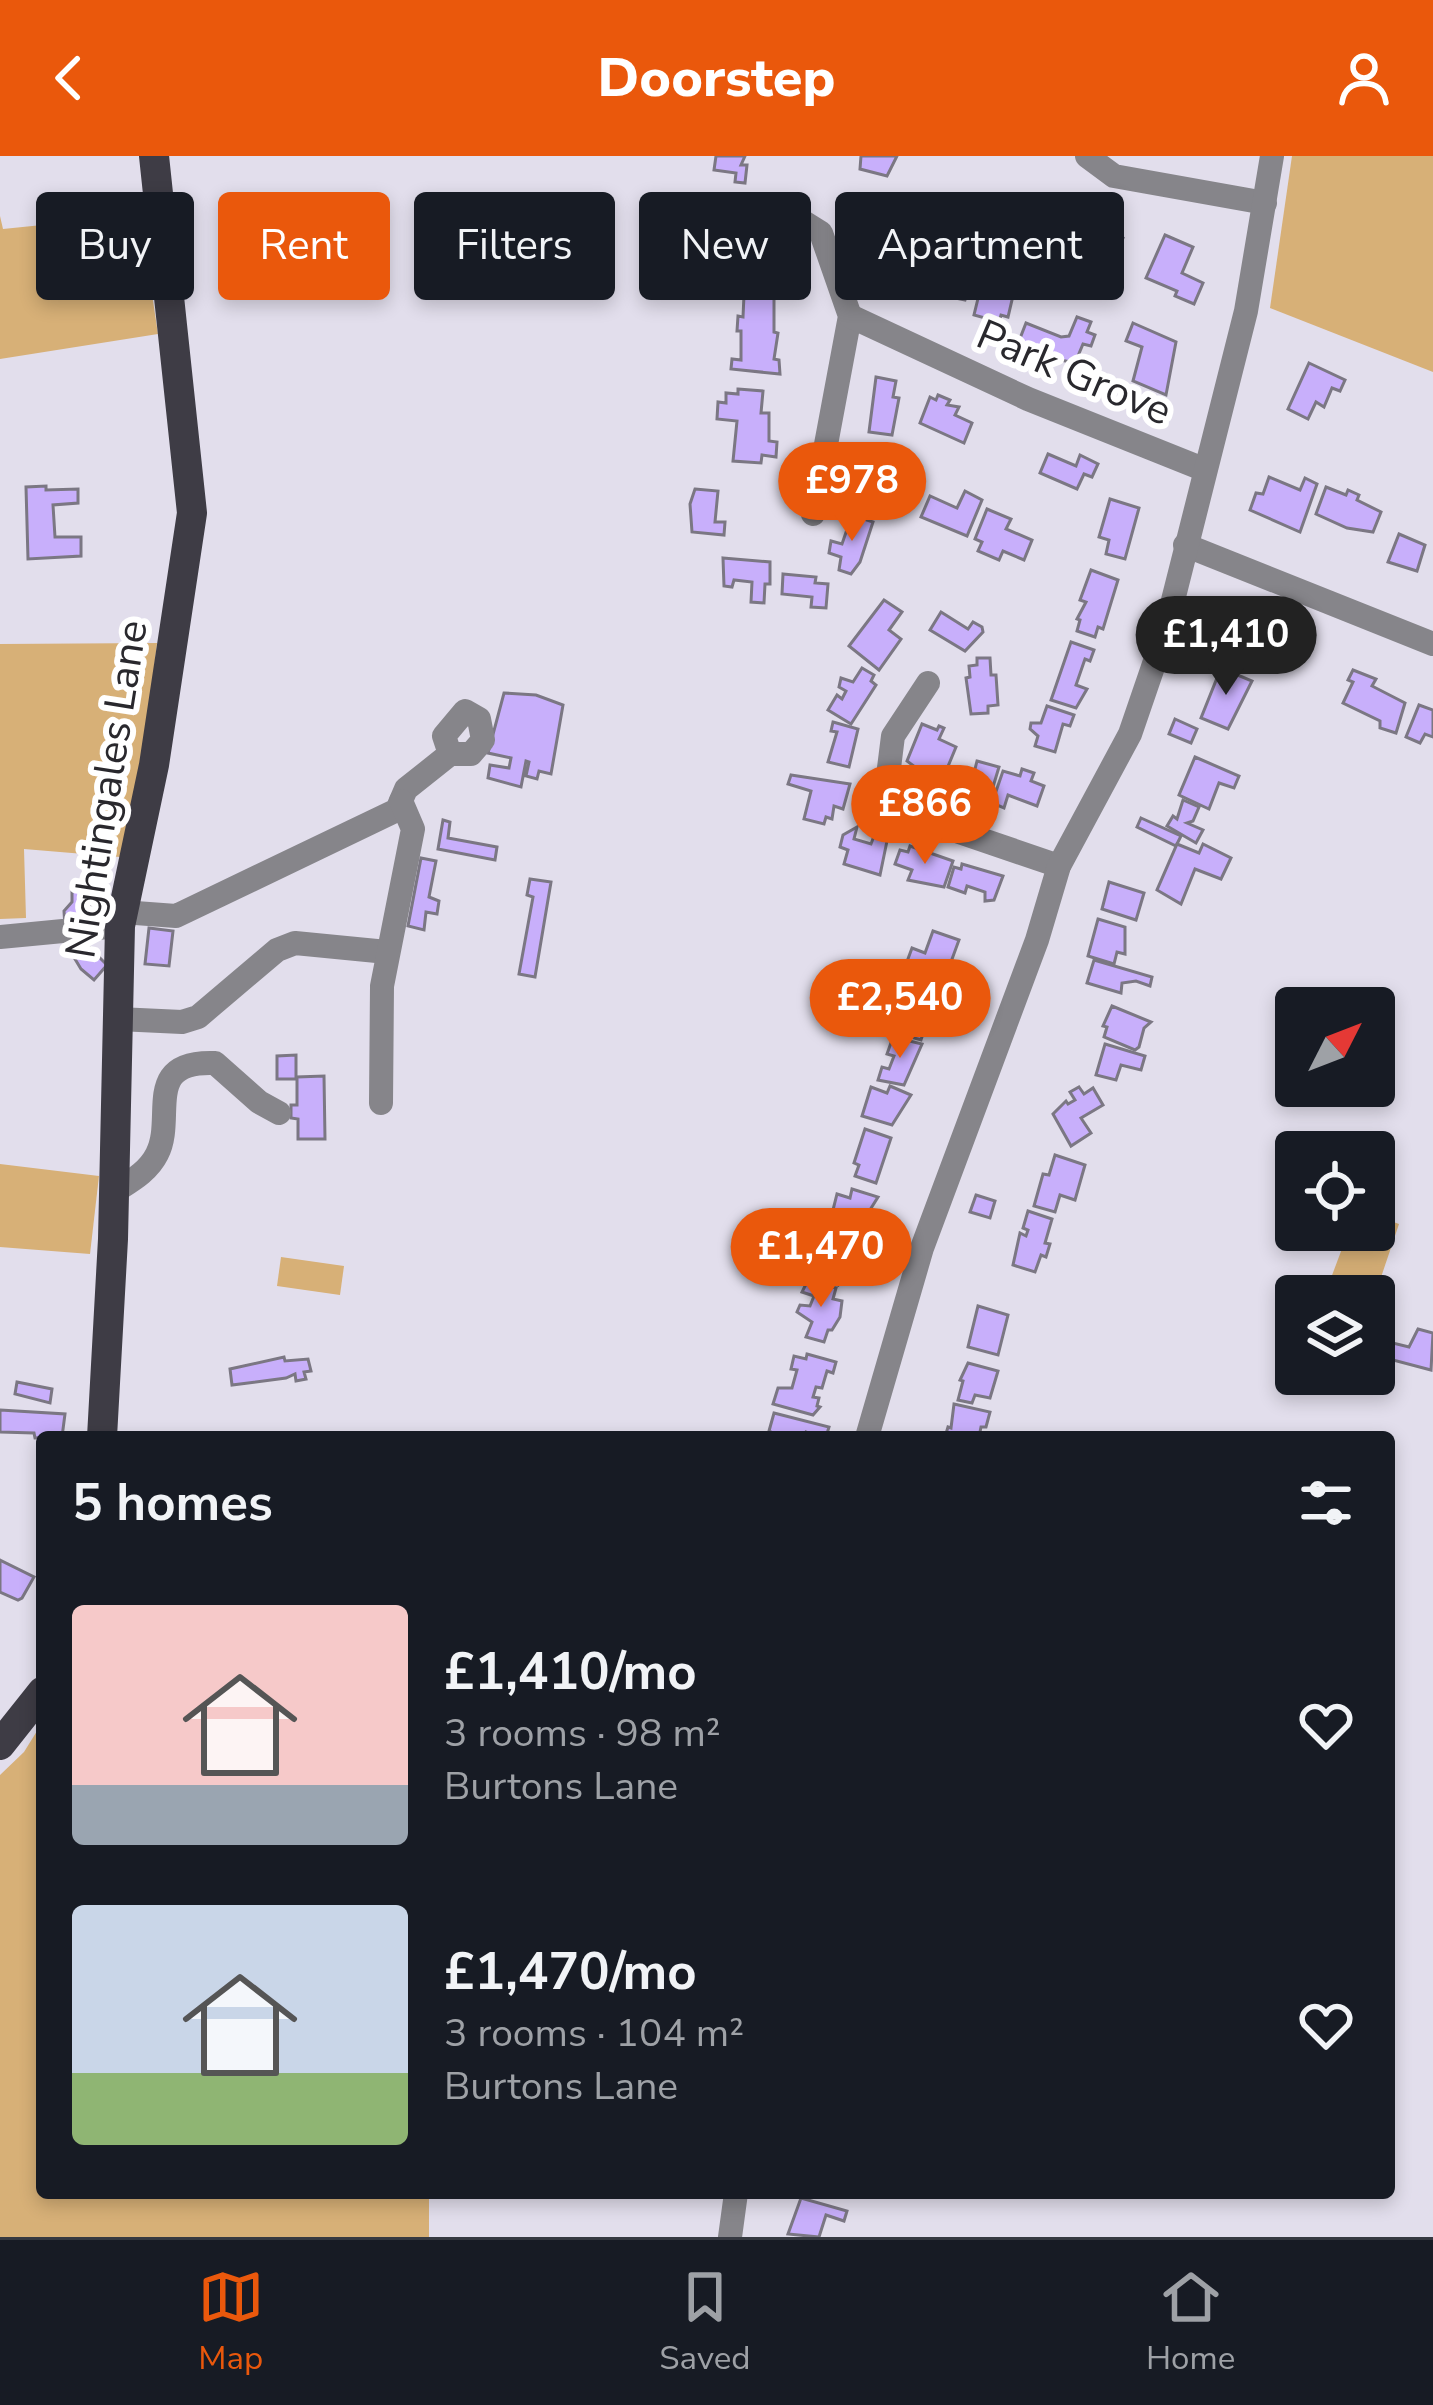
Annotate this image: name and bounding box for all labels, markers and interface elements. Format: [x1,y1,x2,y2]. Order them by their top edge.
text: Doorstep [598,41,835,115]
icon: back [36,45,102,111]
icon: person [1331,45,1397,111]
chip: Buy [36,192,194,300]
chip: Rent [218,192,390,300]
chip: Filters [414,192,615,300]
chip: New [639,192,811,300]
chip: Apartment [835,192,1124,300]
street label: Park Grove [968,306,1180,440]
pin: £978 [781,442,923,544]
text: £978 [805,454,899,507]
pin: £1,410 [1128,596,1324,698]
text: £1,410 [1163,608,1289,661]
street label: Nightingales Lane [52,616,162,962]
pin: £866 [854,765,996,867]
text: £866 [878,777,972,830]
pin: £2,540 [802,959,998,1061]
text: £2,540 [837,971,963,1024]
north arrow [1275,987,1395,1107]
map controls [1275,987,1395,1395]
button: locate [1275,1131,1395,1251]
pin: £1,470 [723,1208,919,1310]
text: £1,470 [758,1220,884,1273]
button: layers [1275,1275,1395,1395]
text: 5 homes [72,1468,273,1538]
icon: filters [1293,1470,1359,1536]
text: £1,410/mo [444,1637,697,1707]
icon: home [168,1653,312,1797]
icon: heart [1293,1692,1359,1758]
text: 3 rooms · 98 m² [444,1707,721,1760]
text: Burtons Lane [444,1760,678,1813]
text: £1,470/mo [444,1937,697,2007]
icon: home [168,1953,312,2097]
icon: heart [1293,1992,1359,2058]
text: 3 rooms · 104 m² [444,2007,744,2060]
text: Burtons Lane [444,2060,678,2113]
tab: Map [198,2264,264,2381]
tab: Saved [659,2264,750,2381]
tab: Home [1146,2264,1235,2381]

